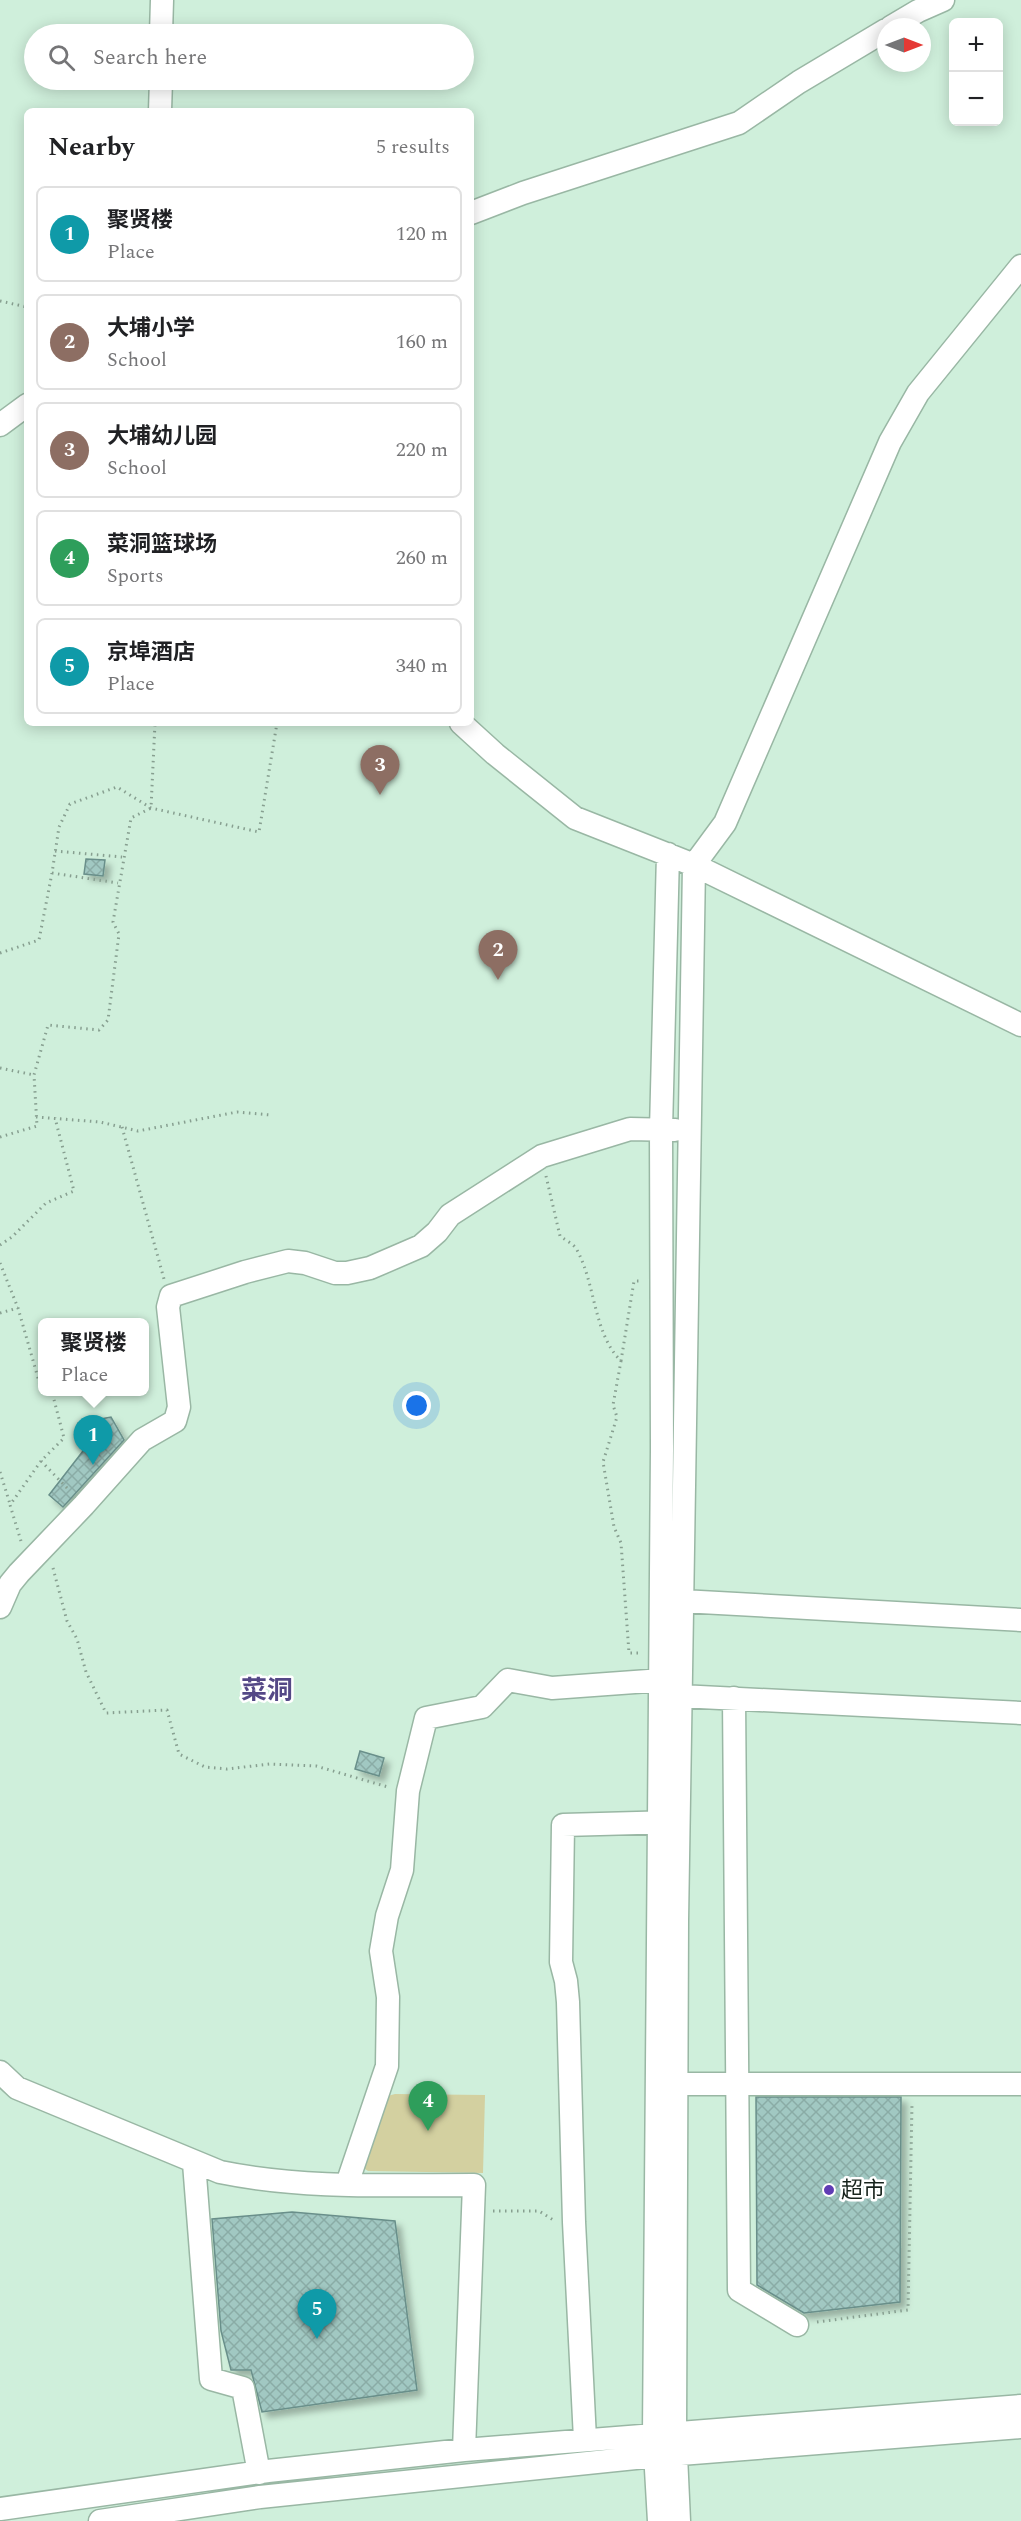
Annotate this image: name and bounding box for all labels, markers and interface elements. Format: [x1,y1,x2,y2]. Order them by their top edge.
north arrow [877,18,931,72]
map controls [949,18,1003,126]
button: + [949,18,1003,72]
search box [24,24,474,90]
icon: search [45,41,78,74]
text: Search here [93,41,207,74]
button: − [949,72,1003,126]
text: Nearby [48,127,134,167]
text: 5 results [376,132,450,162]
text: 聚贤楼 [107,204,173,237]
text: 1 [64,219,75,249]
text: 120 m [396,219,448,249]
text: Place [107,237,155,267]
text: 大埔小学 [107,312,195,345]
text: 2 [64,327,75,357]
text: 160 m [396,327,448,357]
text: School [107,345,167,375]
text: 大埔幼儿园 [107,420,217,453]
text: 3 [64,435,75,465]
text: 220 m [396,435,448,465]
text: School [107,453,167,483]
text: 菜洞篮球场 [107,528,217,561]
text: 4 [64,543,75,573]
text: 260 m [396,543,448,573]
text: Sports [107,561,164,591]
text: 京埠酒店 [107,636,195,669]
text: 5 [64,651,75,681]
text: 340 m [396,651,448,681]
text: Place [107,669,155,699]
pin: 3 [360,746,400,795]
pin: 2 [478,930,518,980]
popup [38,1318,149,1396]
text: 聚贤楼 [60,1327,127,1360]
text: Place [60,1360,108,1390]
your location [402,1391,431,1420]
pin: 1 [74,1416,112,1465]
district label: 菜洞 [241,1671,293,1711]
pin: 4 [408,2082,448,2131]
place label: 超市 [841,2174,885,2207]
marker: 超市 [822,2183,836,2197]
pin: 5 [298,2290,336,2339]

